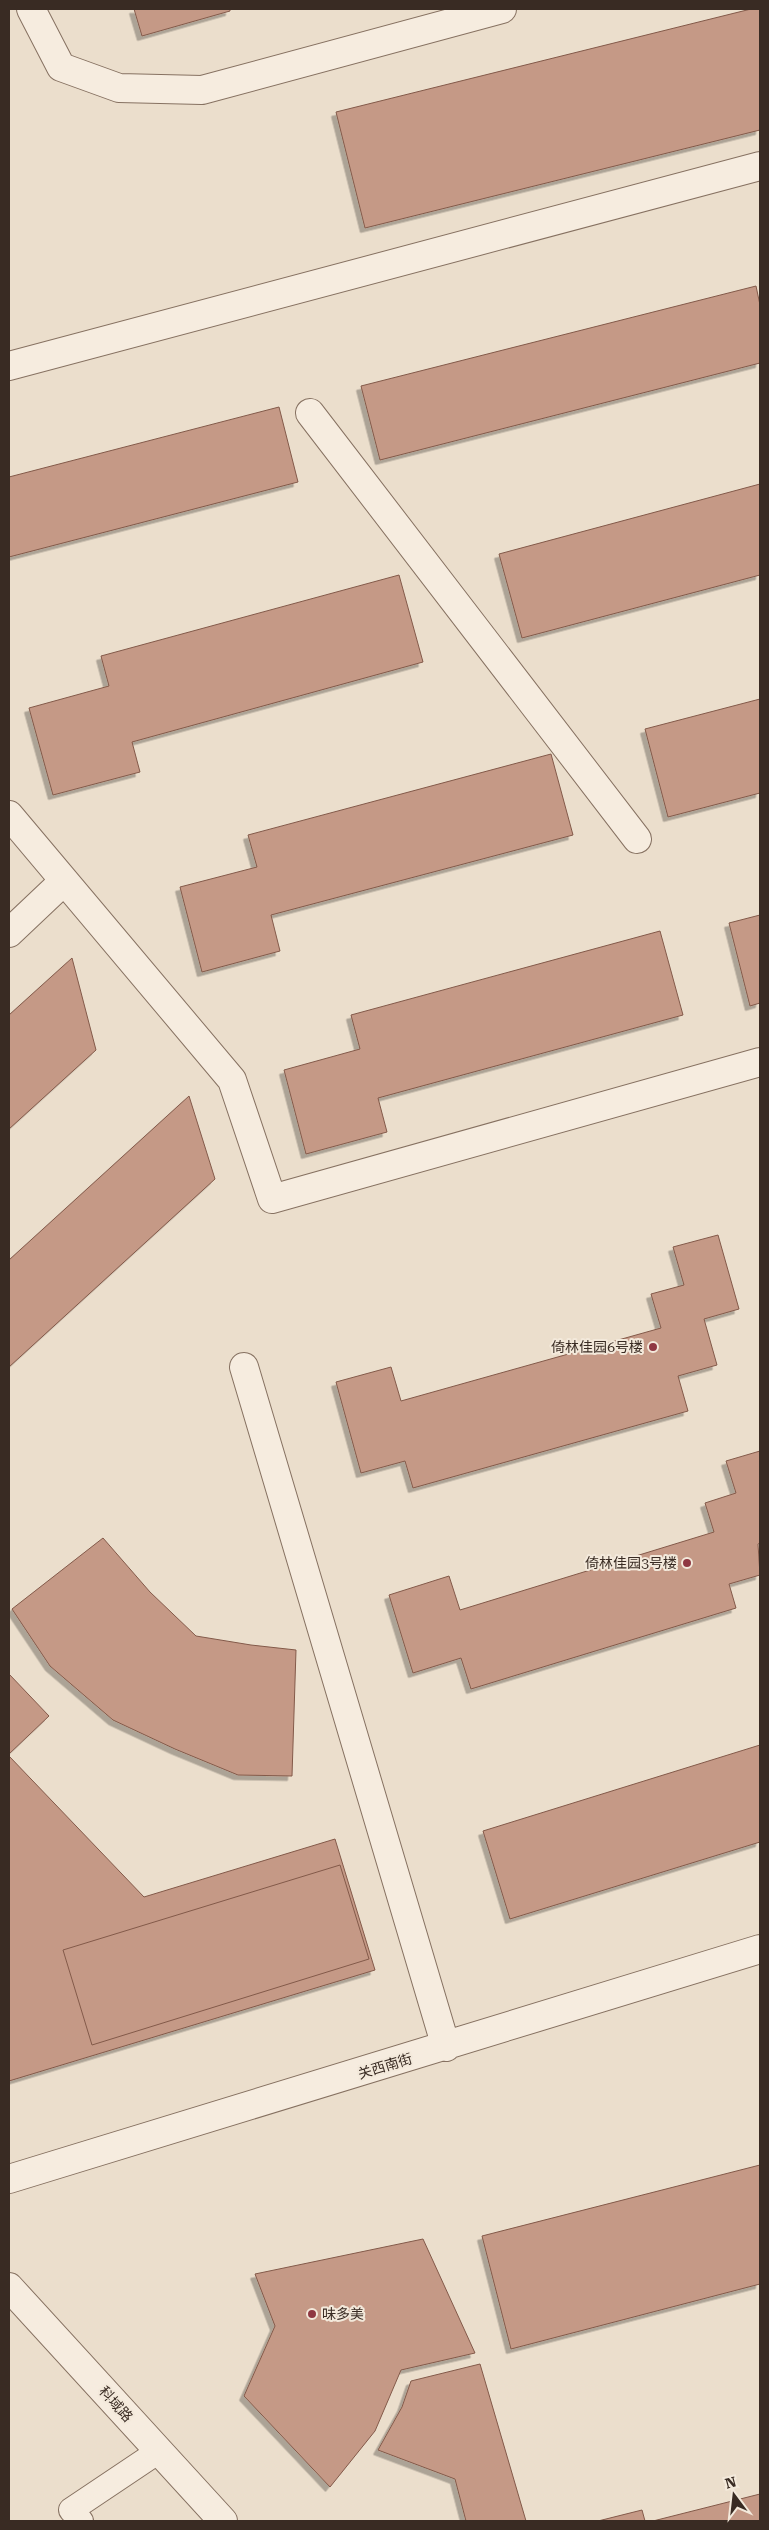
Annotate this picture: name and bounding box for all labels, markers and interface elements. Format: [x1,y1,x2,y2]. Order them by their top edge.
place label: 倚林佳园6号楼 [551,1339,643,1355]
marker: 倚林佳园6号楼 [647,1341,659,1353]
place label: 倚林佳园3号楼 [585,1555,677,1571]
marker: 倚林佳园3号楼 [681,1557,693,1569]
street label: 关西南街 [356,2050,414,2082]
place label: 味多美 [322,2306,364,2322]
marker: 味多美 [306,2308,318,2320]
street label: 科域路 [96,2383,136,2425]
north arrow [709,2470,759,2520]
text: N [723,2473,738,2492]

